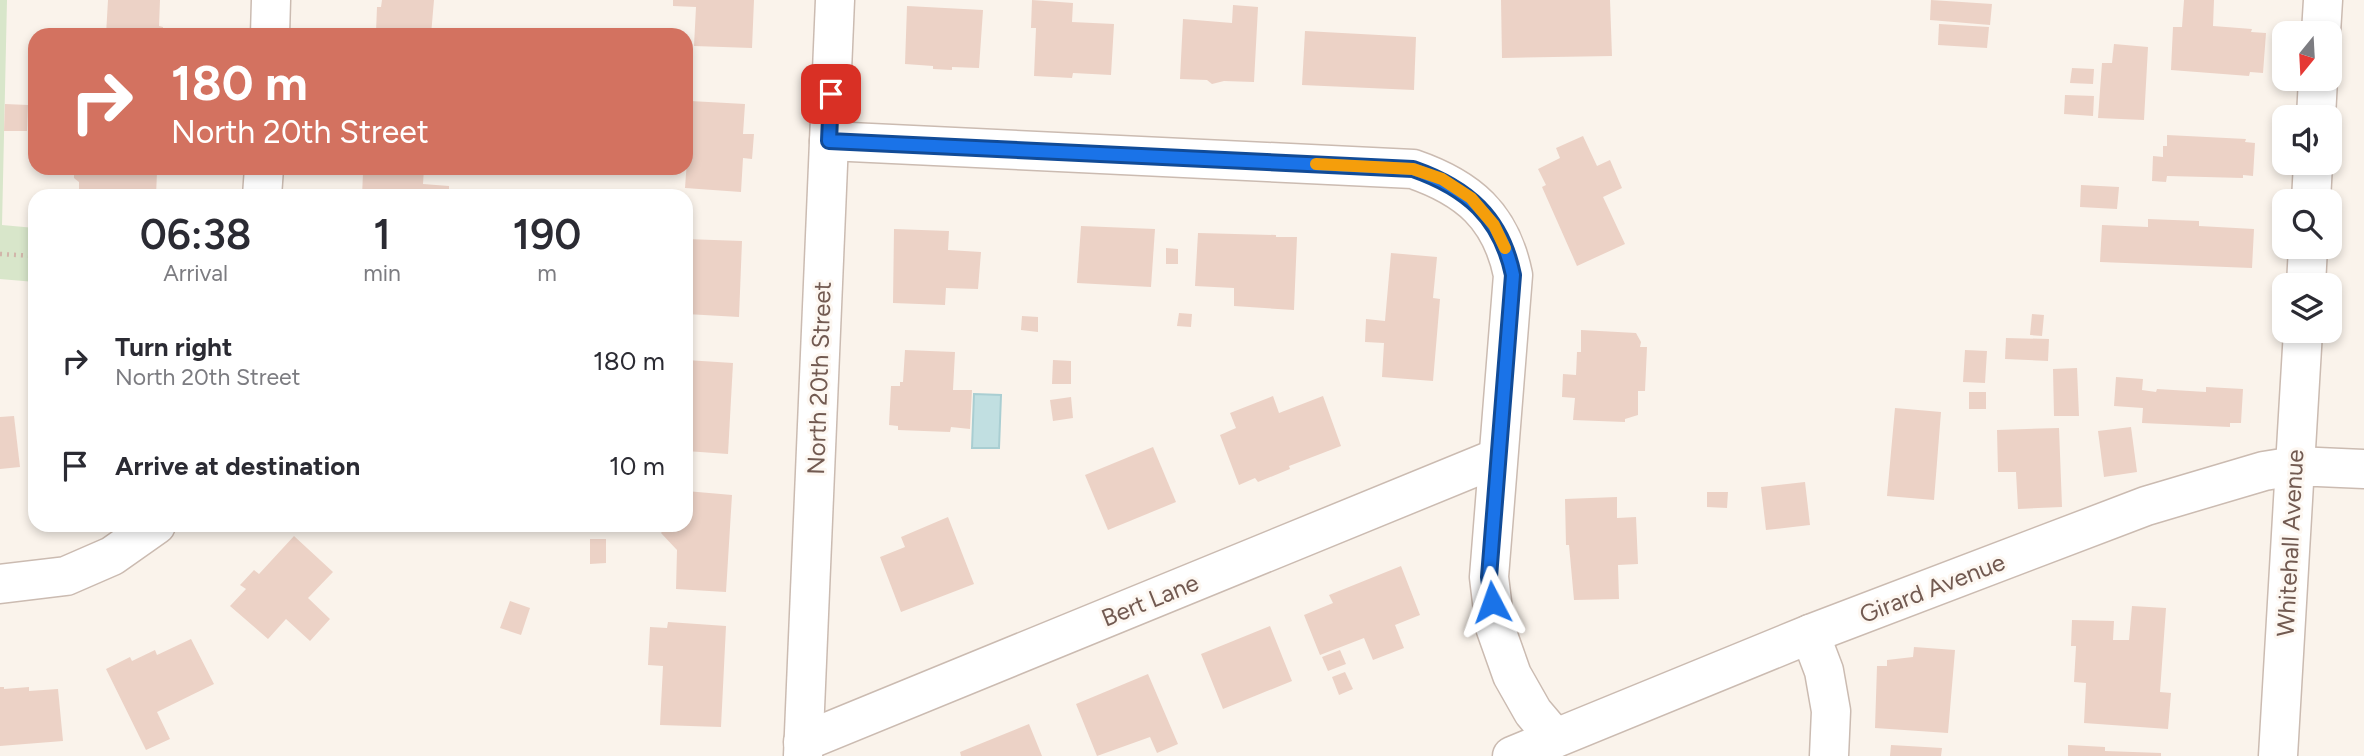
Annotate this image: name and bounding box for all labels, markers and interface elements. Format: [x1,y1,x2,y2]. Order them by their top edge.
north arrow [2272,21,2342,91]
map controls [2272,21,2342,343]
text: 180 m [171,53,308,112]
icon: right [56,56,147,147]
pin [801,64,861,124]
icon: arrive [812,75,850,113]
button: sound [2272,105,2342,175]
text: North 20th Street [171,113,429,151]
button: search [2272,189,2342,259]
text: 06:38 [140,209,252,260]
text: 1 [373,209,391,260]
text: 190 [513,209,581,260]
text: Arrival [163,259,228,287]
text: min [363,259,401,287]
text: m [537,259,557,287]
button: layers [2272,273,2342,343]
street label: North 20th Street [801,281,837,475]
text: Turn right [115,331,232,363]
icon: right [56,342,94,380]
text: 180 m [593,345,665,377]
text: North 20th Street [115,363,300,391]
icon: arrive [56,447,94,485]
street label: Whitehall Avenue [2271,449,2309,637]
text: Arrive at destination [115,450,360,482]
text: 10 m [609,450,665,482]
street label: Girard Avenue [1855,547,2009,629]
position arrow [1455,565,1529,639]
street label: Bert Lane [1097,567,1203,633]

